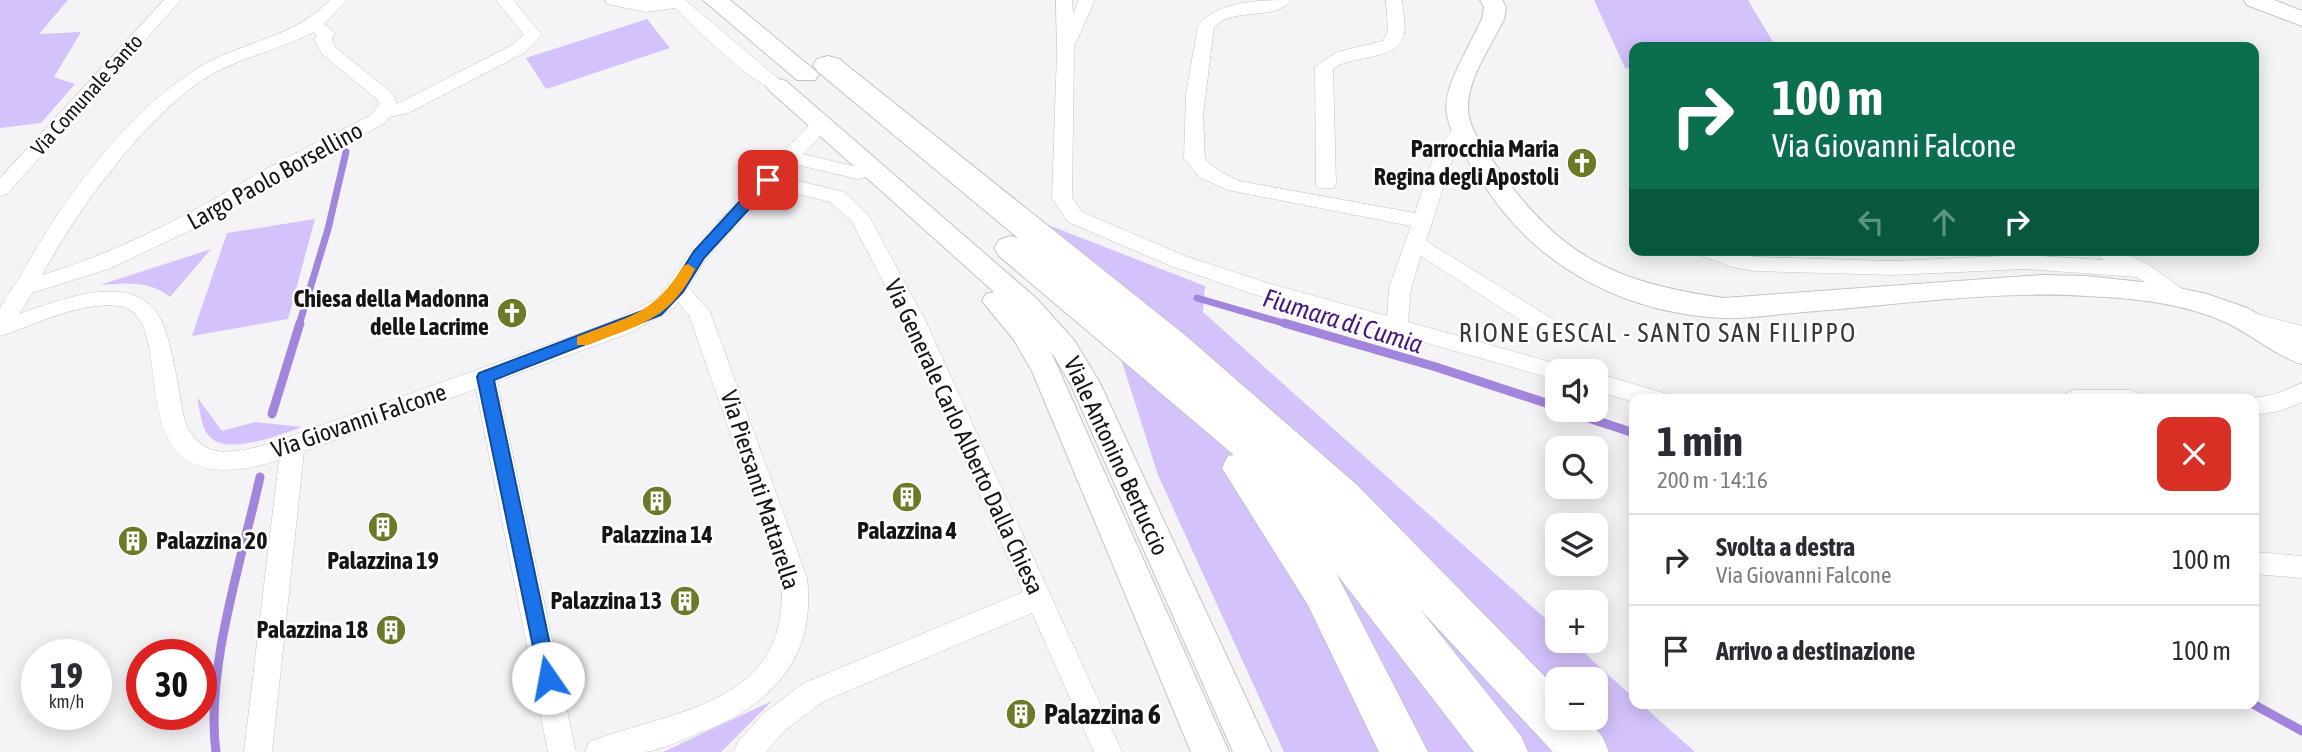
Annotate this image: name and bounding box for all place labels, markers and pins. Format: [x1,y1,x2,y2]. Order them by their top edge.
place label: Parrocchia Maria Regina degli Apostoli [1374,135,1559,190]
church icon: Parrocchia Maria Regina degli Apostoli [1565,146,1599,180]
pin [738,150,798,210]
place label: Chiesa della Madonna delle Lacrime [293,285,489,340]
church icon: Chiesa della Madonna delle Lacrime [495,296,529,330]
building icon: Palazzina 4 [890,480,924,514]
building icon: Palazzina 14 [640,484,674,518]
building icon: Palazzina 19 [366,510,400,544]
place label: Palazzina 4 [857,517,957,544]
place label: Palazzina 14 [601,521,713,548]
building icon: Palazzina 20 [116,524,150,558]
place label: Palazzina 20 [156,527,267,554]
place label: Palazzina 19 [327,547,439,574]
building icon: Palazzina 13 [668,584,702,618]
place label: Palazzina 13 [551,587,662,614]
building icon: Palazzina 18 [374,613,408,647]
place label: Palazzina 18 [257,616,368,643]
building icon: Palazzina 6 [1004,697,1038,731]
place label: Palazzina 6 [1044,698,1161,730]

